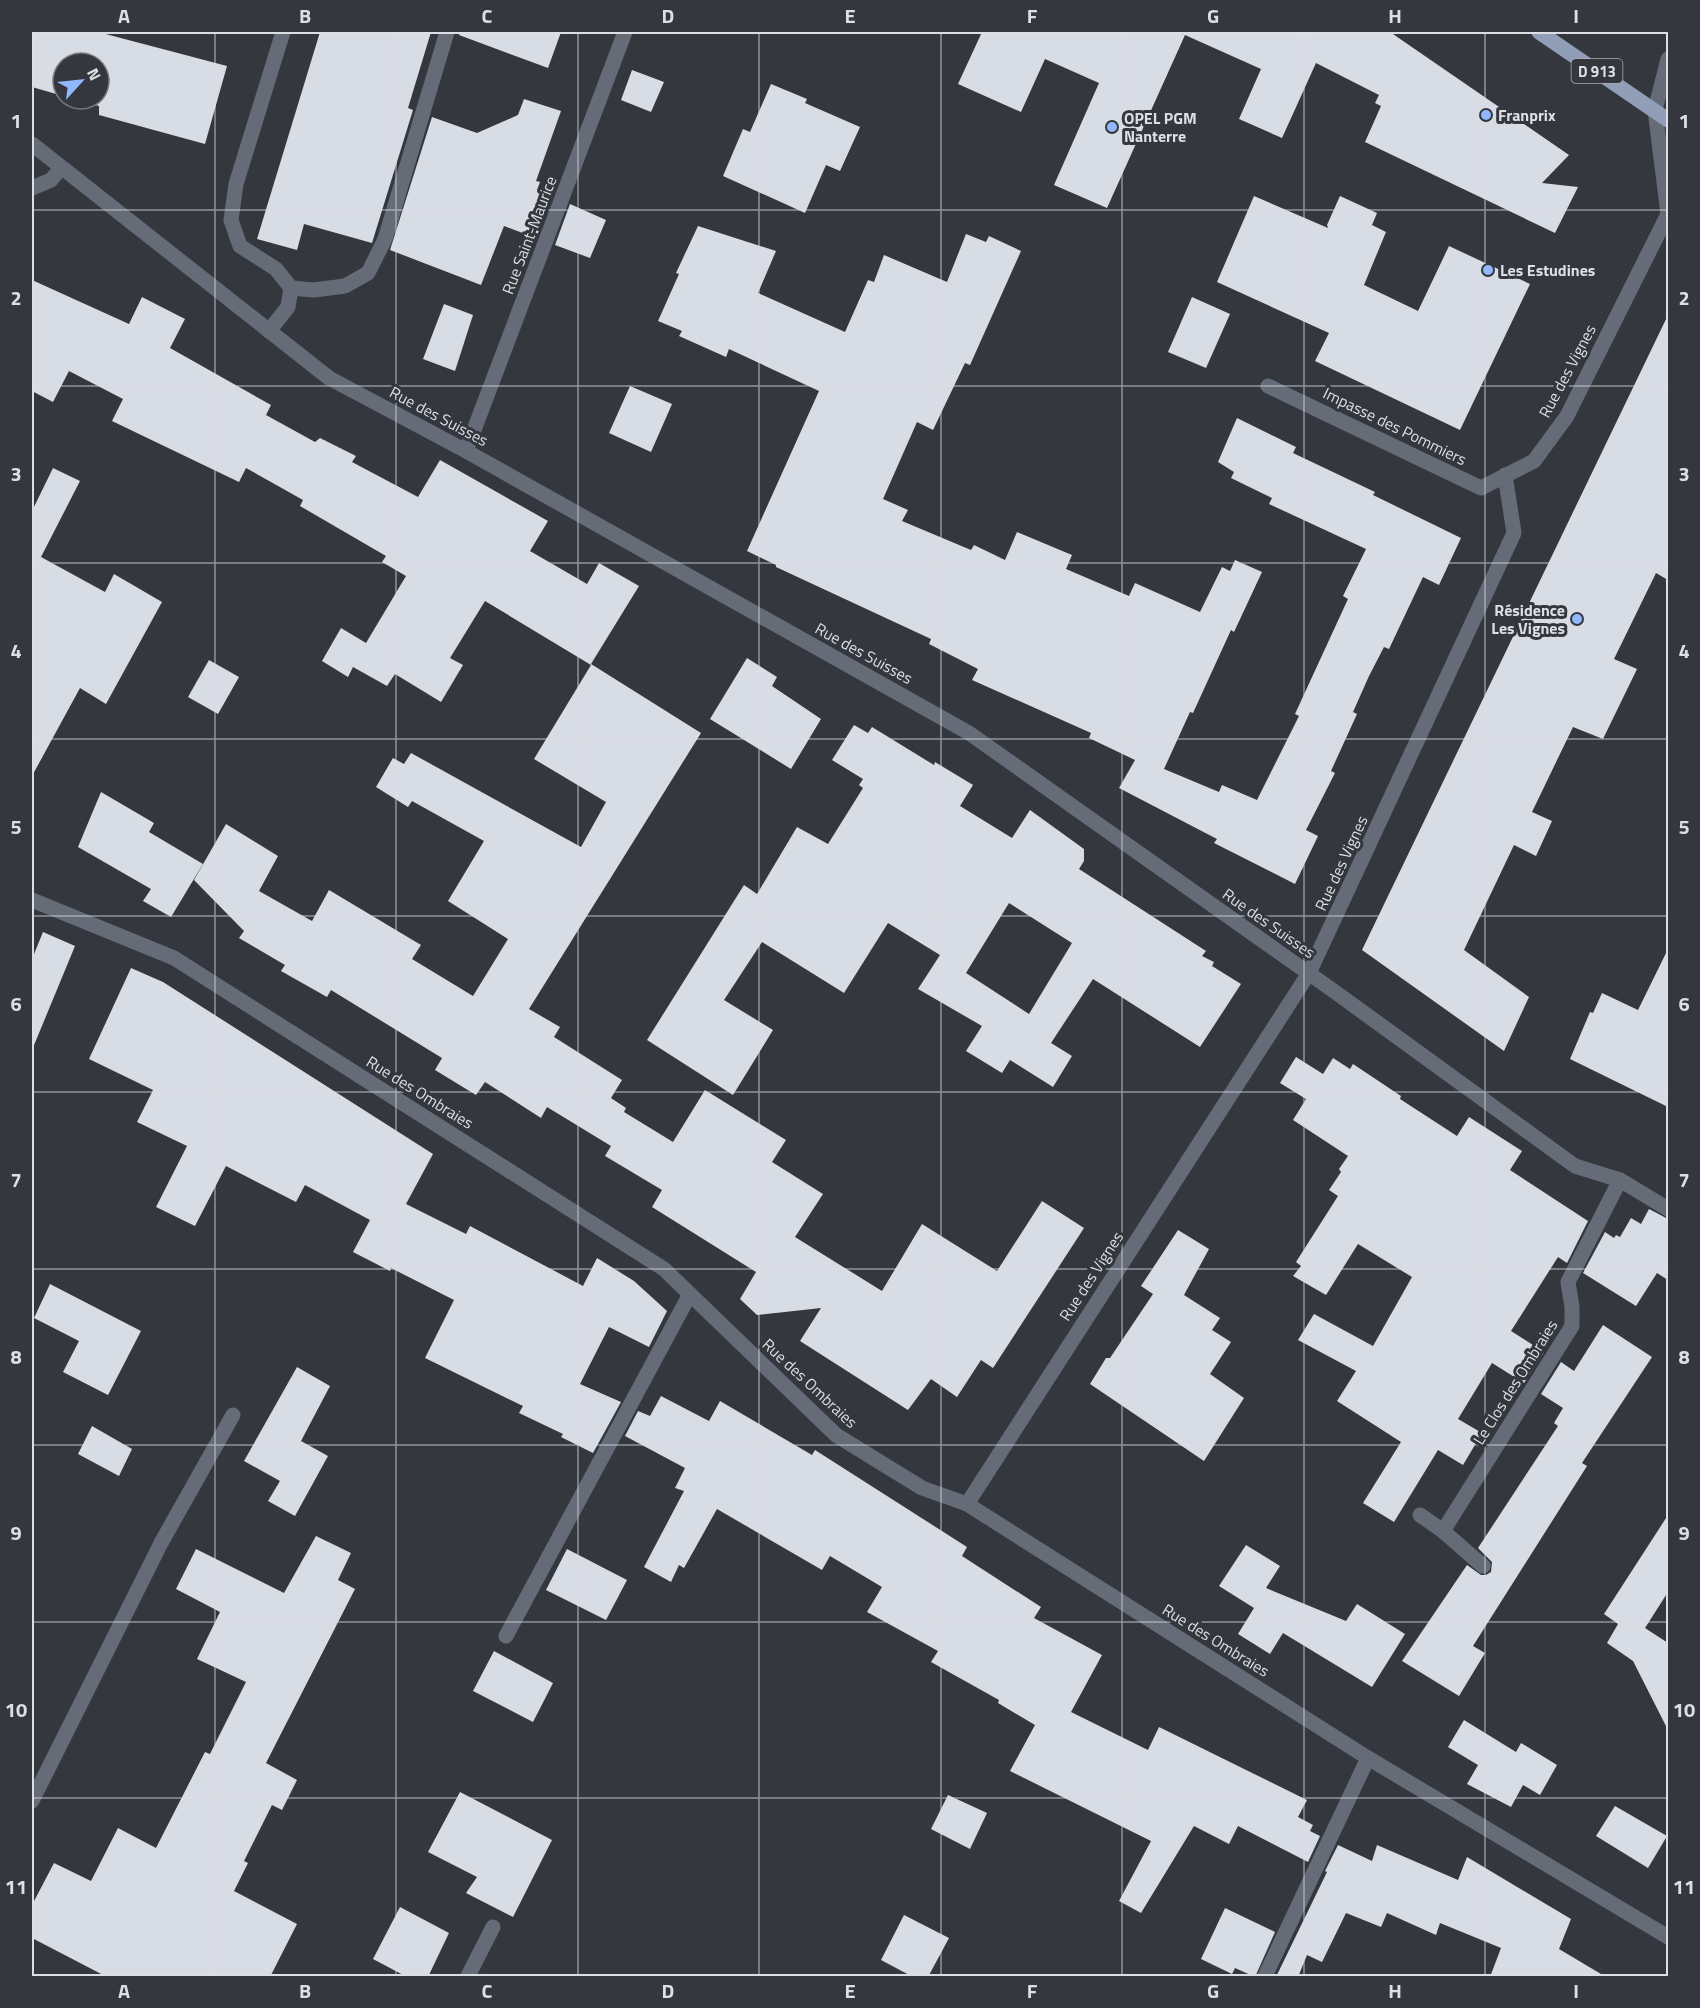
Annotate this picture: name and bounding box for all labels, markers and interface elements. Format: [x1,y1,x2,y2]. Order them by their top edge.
text: A [118,0,130,31]
text: B [299,0,311,31]
text: C [482,0,493,31]
text: D [662,0,674,31]
text: E [844,0,856,31]
text: F [1027,0,1038,31]
text: G [1207,0,1219,31]
text: H [1388,0,1402,31]
text: I [1573,0,1579,31]
north arrow [51,51,111,111]
road number: D 913 [1572,59,1622,83]
text: N [81,64,108,85]
place label: Franprix [1498,103,1556,127]
text: 1 [10,105,22,136]
text: 1 [1678,105,1690,136]
place label: OPEL PGM Nanterre [1124,106,1197,148]
marker: Franprix [1479,108,1493,122]
marker: OPEL PGM Nanterre [1105,120,1119,134]
street label: Rue Saint-Maurice [495,172,563,298]
place label: Les Estudines [1500,258,1595,282]
marker: Les Estudines [1481,263,1495,277]
text: 2 [10,282,22,313]
text: 2 [1678,282,1690,313]
street label: Rue des Vignes [1532,320,1602,422]
street label: Rue des Suisses [385,380,493,452]
street label: Impasse des Pommiers [1319,381,1471,471]
text: 3 [10,458,22,489]
text: 3 [1678,458,1690,489]
place label: Résidence Les Vignes [1491,598,1565,640]
marker: Résidence Les Vignes [1570,612,1584,626]
street label: Rue des Suisses [811,616,917,690]
text: 4 [10,635,22,666]
text: 4 [1678,635,1690,666]
text: 5 [10,811,22,842]
street label: Rue des Vignes [1308,811,1374,915]
text: 5 [1678,811,1690,842]
street label: Rue des Suisses [1218,882,1320,964]
text: 6 [10,988,22,1019]
text: 6 [1678,988,1690,1019]
street label: Rue des Ombraies [362,1049,478,1135]
text: 7 [10,1164,22,1195]
text: 7 [1678,1164,1690,1195]
street label: Rue des Vignes [1053,1226,1129,1326]
street label: Le Clos des Ombraies [1467,1315,1563,1449]
street label: Rue des Ombraies [757,1333,863,1433]
text: 8 [10,1341,22,1372]
text: 8 [1678,1341,1690,1372]
text: 9 [10,1517,22,1548]
text: 9 [1678,1517,1690,1548]
street label: Rue des Ombraies [1158,1597,1274,1683]
text: 10 [5,1694,27,1725]
text: 10 [1673,1694,1695,1725]
text: 11 [5,1871,27,1902]
text: 11 [1673,1871,1695,1902]
text: A [118,1975,130,2006]
text: B [299,1975,311,2006]
text: C [482,1975,493,2006]
text: D [662,1975,674,2006]
text: E [844,1975,856,2006]
text: F [1027,1975,1038,2006]
text: G [1207,1975,1219,2006]
text: H [1388,1975,1402,2006]
text: I [1573,1975,1579,2006]

